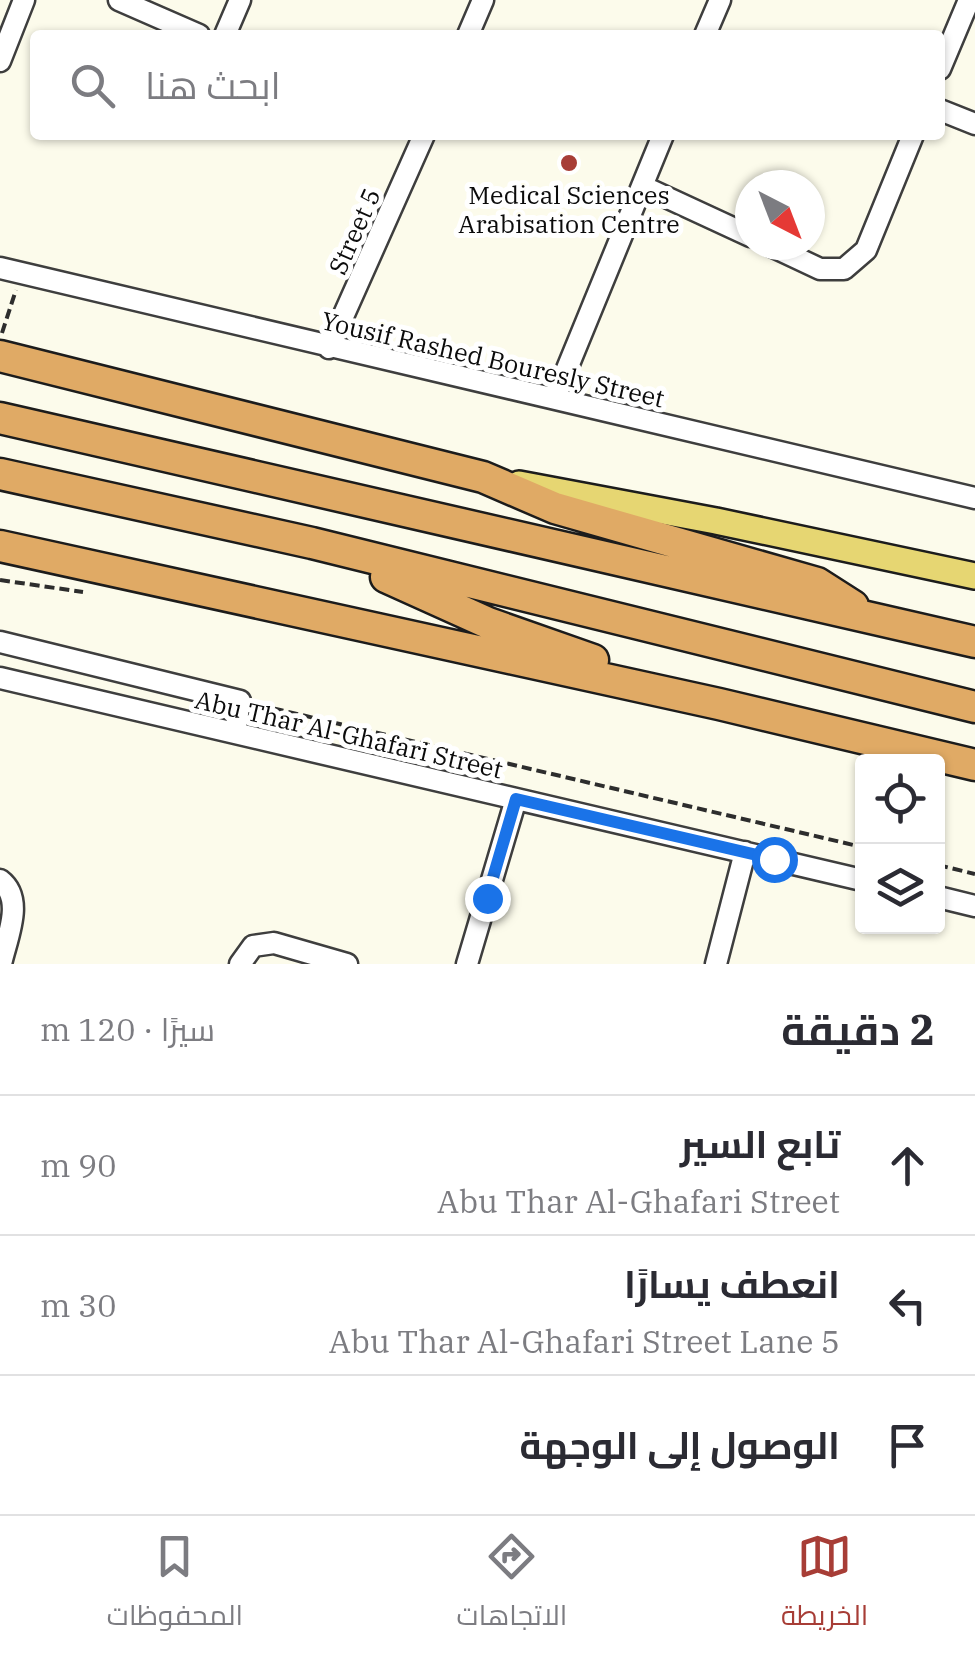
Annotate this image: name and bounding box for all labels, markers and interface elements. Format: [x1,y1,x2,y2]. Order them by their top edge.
search box [30,30,945,140]
icon: search [65,58,120,113]
text: ابحث هنا [145,60,281,109]
marker: Medical Sciences Arabisation Centre [558,152,580,174]
north arrow [735,170,825,260]
place label: Medical Sciences Arabisation Centre [458,178,680,240]
street label: Street 5 [320,183,388,279]
street label: Yousif Rashed Bouresly Street [318,303,668,415]
street label: Abu Thar Al-Ghafari Street [192,683,506,786]
map controls [855,754,945,934]
button: locate [855,754,945,844]
route start [752,837,798,883]
button: layers [855,844,945,934]
route end [465,876,511,922]
text: 2 دقيقة [781,1002,935,1057]
text: سيرًا · 120 m [40,1008,215,1050]
text: تابع السير [680,1119,840,1168]
icon: ahead [880,1138,935,1193]
text: 90 m [40,1144,116,1186]
text: Abu Thar Al-Ghafari Street [437,1180,840,1222]
text: انعطف يسارًا [624,1259,840,1308]
icon: left [880,1278,935,1333]
text: 30 m [40,1284,116,1326]
text: Abu Thar Al-Ghafari Street Lane 5 [329,1320,840,1362]
icon: arrive [880,1418,935,1473]
text: الوصول إلى الوجهة [520,1420,840,1469]
tab: المحفوظات [107,1529,243,1641]
tab: الاتجاهات [457,1529,567,1641]
tab: الخريطة [781,1529,868,1641]

